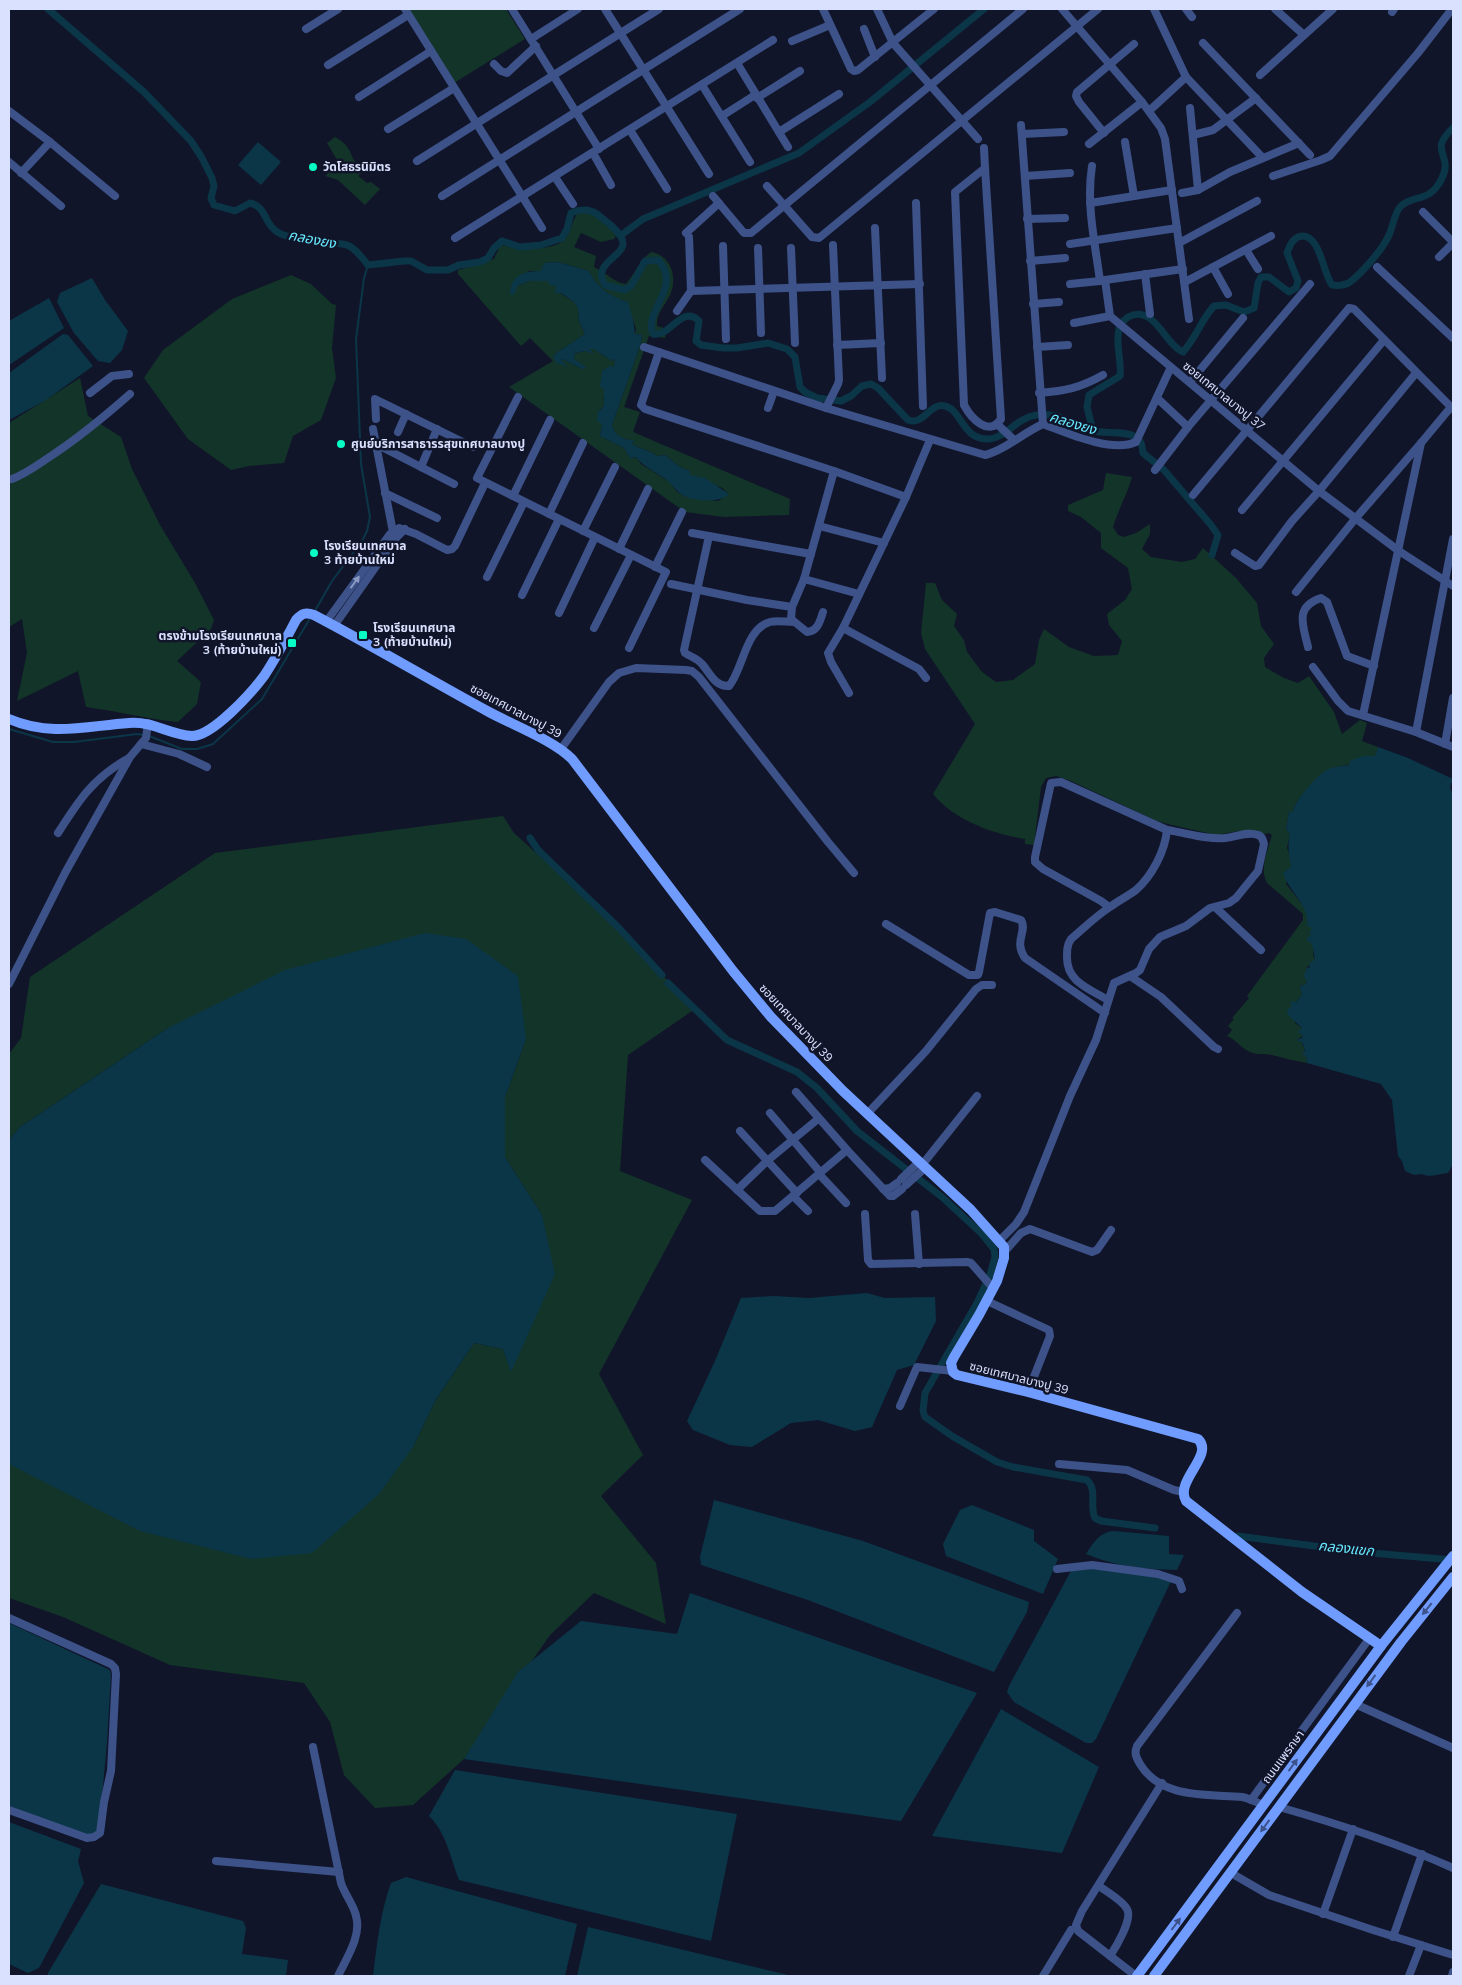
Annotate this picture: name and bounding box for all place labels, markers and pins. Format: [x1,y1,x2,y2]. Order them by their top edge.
place label: วัดโสธรนิมิตร [323,159,391,174]
marker: วัดโสธรนิมิตร [307,161,319,173]
place label: ศูนย์บริการสาธารรสุขเทศบาลบางปู [351,436,525,452]
marker: ศูนย์บริการสาธารรสุขเทศบาลบางปู [335,438,347,450]
place label: โรงเรียนเทศบาล 3 ท้ายบ้านใหม่ [324,538,406,567]
marker: โรงเรียนเทศบาล 3 ท้ายบ้านใหม่ [308,547,320,559]
place label: โรงเรียนเทศบาล 3 (ท้ายบ้านใหม่) [373,620,455,649]
place label: ตรงข้ามโรงเรียนเทศบาล 3 (ท้ายบ้านใหม่) [159,628,282,657]
marker: โรงเรียนเทศบาล 3 (ท้ายบ้านใหม่) [357,629,369,641]
marker: ตรงข้ามโรงเรียนเทศบาล 3 (ท้ายบ้านใหม่) [286,637,298,649]

